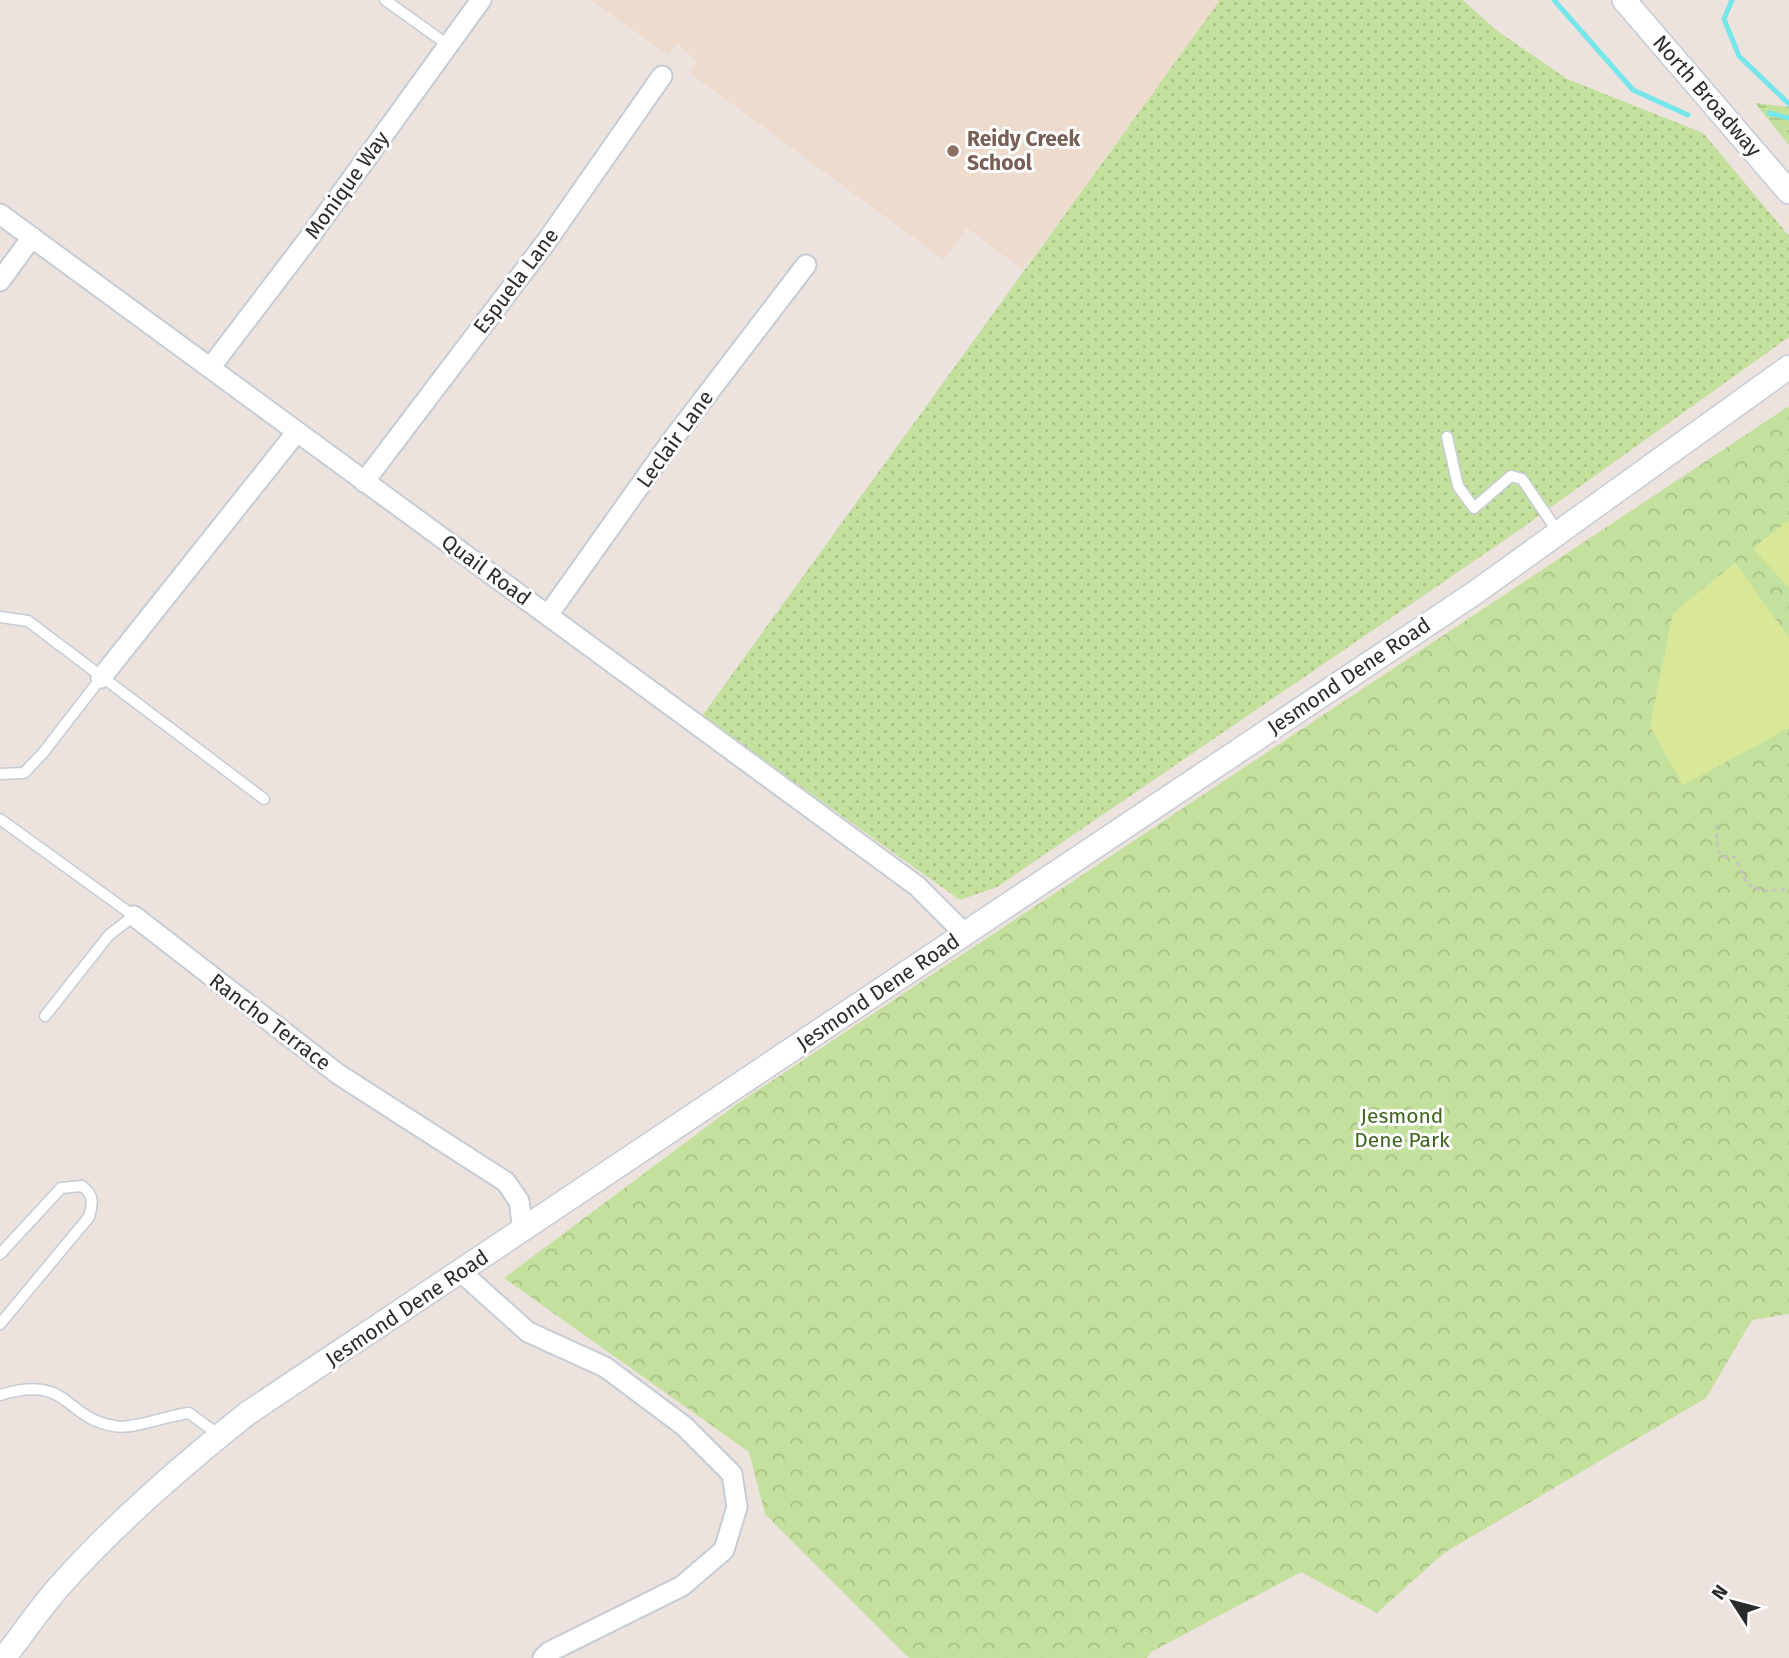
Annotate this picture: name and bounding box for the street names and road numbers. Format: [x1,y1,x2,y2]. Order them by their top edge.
street label: North Broadway [1647,30,1767,163]
street label: Monique Way [299,126,395,244]
street label: Espuela Lane [468,223,564,339]
street label: Leclair Lane [631,385,719,493]
street label: Quail Road [436,529,536,611]
street label: Jesmond Dene Road [1263,612,1435,740]
street label: Jesmond Dene Road [792,928,964,1056]
street label: Rancho Terrace [204,968,336,1076]
street label: Jesmond Dene Road [321,1244,493,1372]

